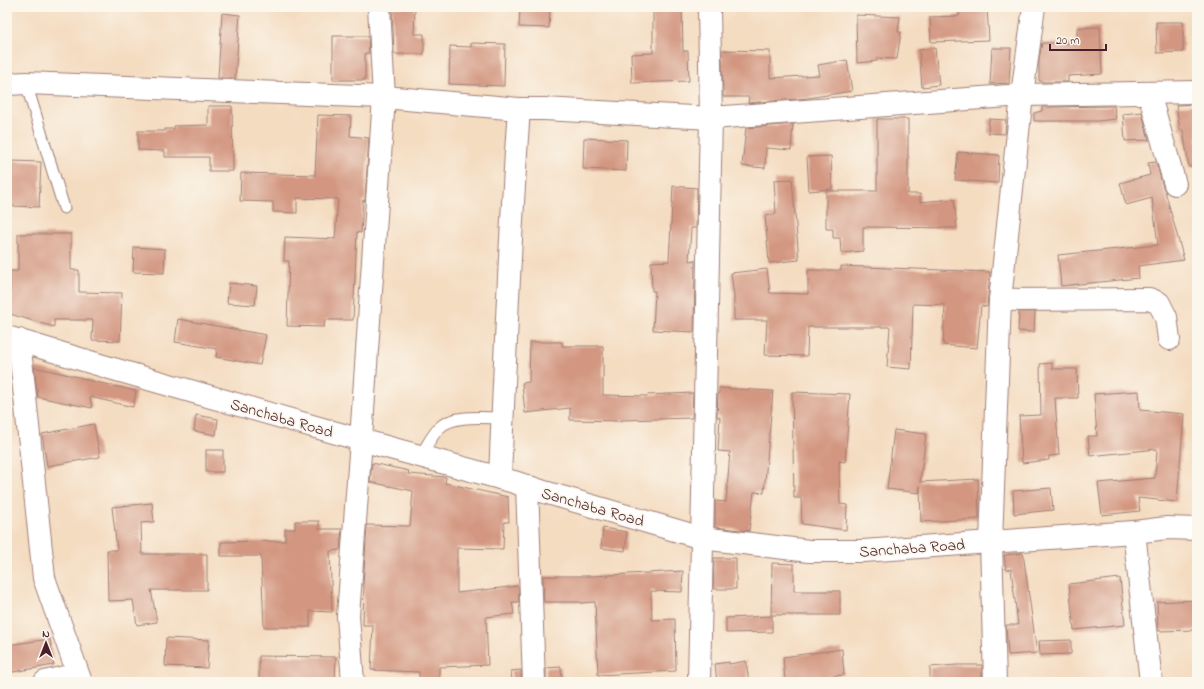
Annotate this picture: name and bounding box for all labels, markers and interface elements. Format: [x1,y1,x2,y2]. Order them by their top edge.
scale bar [1050,26,1106,52]
text: 20 m [1056,32,1079,50]
street label: Sanchaba Road [227,393,336,445]
street label: Sanchaba Road [538,482,647,534]
street label: Sanchaba Road [858,533,966,565]
north arrow [26,623,66,663]
text: N [42,626,50,642]

